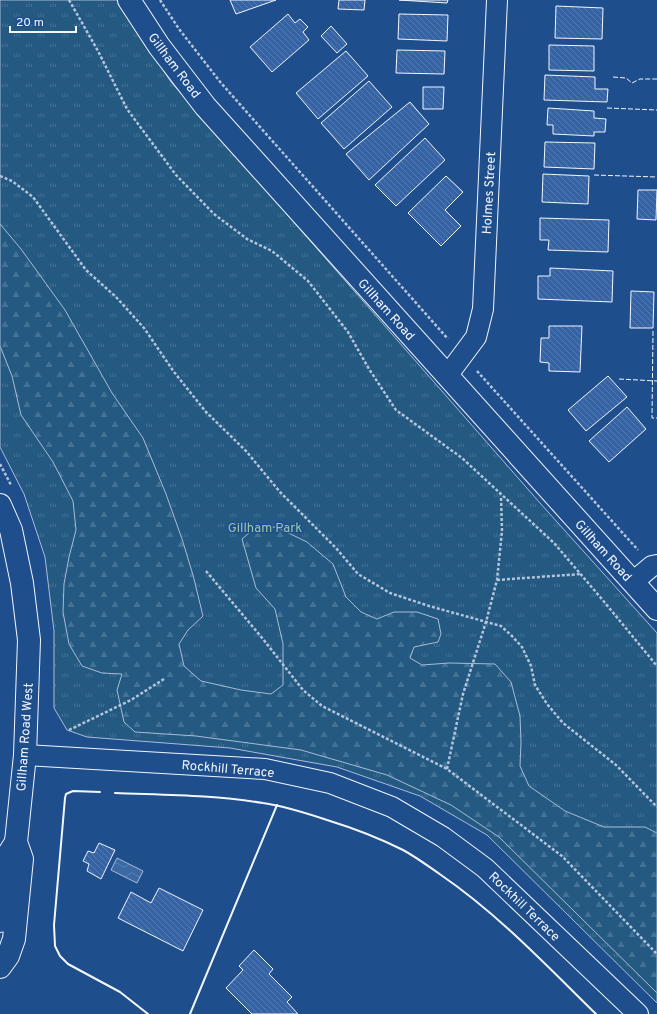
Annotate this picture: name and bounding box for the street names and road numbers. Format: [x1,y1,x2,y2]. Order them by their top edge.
street label: Gillham Road [144,30,203,102]
street label: Holmes Street [480,151,500,235]
street label: Gillham Road [354,276,417,345]
street label: Gillham Road [571,517,634,586]
street label: Gillham Road West [14,682,38,792]
street label: Rockhill Terrace [181,758,275,782]
street label: Rockhill Terrace [485,869,563,946]

